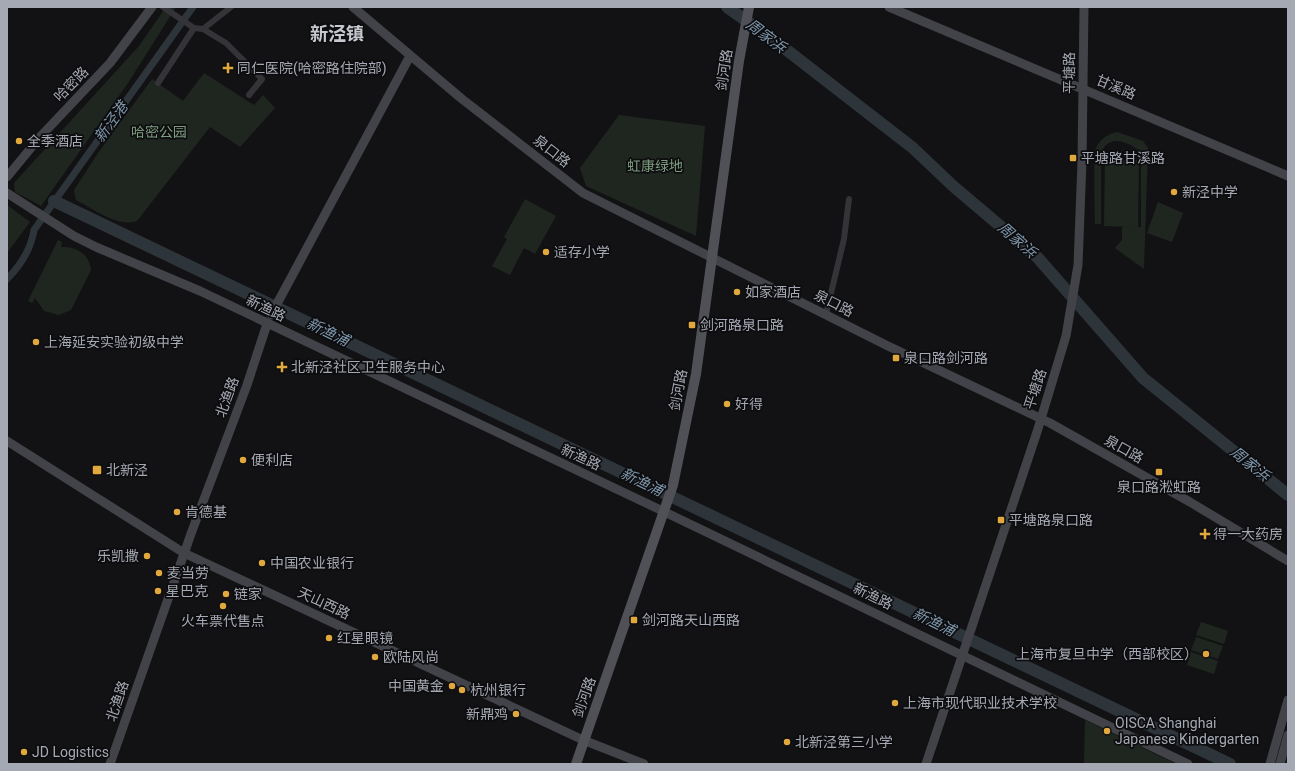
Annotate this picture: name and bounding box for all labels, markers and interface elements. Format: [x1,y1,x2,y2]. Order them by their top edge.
water label: 周家浜 [743,15,791,58]
district label: 新泾镇 [310,23,364,44]
street label: 剑河路 [713,48,735,92]
street label: 平塘路 [1061,52,1077,94]
place label: 同仁医院(哈密路住院部) [237,60,387,77]
marker: 同仁医院(哈密路住院部) [222,62,234,74]
street label: 哈密路 [51,63,91,105]
street label: 甘溪路 [1094,71,1138,103]
water label: 新泾港 [90,97,133,145]
park label: 哈密公园 [131,124,187,140]
street label: 泉口路 [531,132,573,170]
place label: 全季酒店 [27,133,83,149]
marker: 全季酒店 [14,136,24,146]
place label: 平塘路甘溪路 [1081,150,1165,166]
marker: 平塘路甘溪路 [1068,153,1078,163]
park label: 虹康绿地 [627,158,683,174]
place label: 新泾中学 [1182,184,1238,200]
marker: 新泾中学 [1169,187,1179,197]
water label: 周家浜 [994,218,1041,263]
place label: 适存小学 [554,244,610,260]
marker: 适存小学 [541,247,551,257]
place label: 如家酒店 [745,284,801,300]
street label: 泉口路 [812,286,856,320]
marker: 如家酒店 [732,287,742,297]
street label: 新渔路 [244,292,288,324]
water label: 新渔浦 [304,314,354,351]
place label: 剑河路泉口路 [700,317,784,333]
marker: 剑河路泉口路 [687,320,697,330]
place label: 上海延安实验初级中学 [44,334,184,350]
marker: 上海延安实验初级中学 [31,337,41,347]
place label: 泉口路剑河路 [904,350,988,366]
marker: 泉口路剑河路 [891,353,901,363]
place label: 北新泾社区卫生服务中心 [291,359,445,375]
marker: 北新泾社区卫生服务中心 [276,361,288,373]
street label: 平塘路 [1021,367,1049,411]
street label: 剑河路 [666,368,690,412]
street label: 北渔路 [212,375,242,419]
place label: 好得 [735,396,763,412]
marker: 好得 [722,399,732,409]
street label: 泉口路 [1102,432,1146,466]
street label: 新渔路 [559,441,603,473]
water label: 周家浜 [1227,443,1275,486]
place label: 便利店 [251,452,293,468]
marker: 便利店 [238,455,248,465]
place label: 北新泾 [106,462,148,478]
marker: 北新泾 [91,464,103,476]
water label: 新渔浦 [618,464,668,501]
marker: 泉口路淞虹路 [1154,467,1164,477]
place label: 泉口路淞虹路 [1117,479,1201,495]
place label: 肯德基 [185,504,227,520]
marker: 肯德基 [172,507,182,517]
place label: 平塘路泉口路 [1009,512,1093,528]
marker: 平塘路泉口路 [996,515,1006,525]
place label: 得一大药房 [1213,526,1283,542]
marker: 得一大药房 [1200,529,1210,539]
place label: 乐凯撒 [97,548,139,564]
marker: 乐凯撒 [142,551,152,561]
place label: 中国农业银行 [270,555,354,571]
marker: 中国农业银行 [257,558,267,568]
place label: 麦当劳 [167,565,209,581]
marker: 麦当劳 [154,568,164,578]
street label: 新渔路 [851,580,895,612]
place label: 星巴克 [166,583,208,599]
street label: 天山西路 [295,584,353,622]
marker: 星巴克 [153,586,163,596]
place label: 链家 [234,586,262,602]
marker: 链家 [221,589,231,599]
marker: 火车票代售点 [218,601,228,611]
water label: 新渔浦 [910,604,960,641]
place label: 剑河路天山西路 [642,612,740,628]
place label: 火车票代售点 [181,613,265,629]
marker: 剑河路天山西路 [629,615,639,625]
place label: 红星眼镜 [337,630,393,646]
marker: 红星眼镜 [324,633,334,643]
place label: 上海市复旦中学（西部校区） [1016,646,1198,662]
place label: 欧陆风尚 [383,649,439,665]
marker: 上海市复旦中学（西部校区） [1201,649,1211,659]
marker: 欧陆风尚 [370,652,380,662]
street label: 剑河路 [569,675,599,719]
place label: 中国黄金 [388,678,444,694]
street label: 北渔路 [103,679,131,723]
marker: 中国黄金 [447,681,457,691]
place label: 杭州银行 [470,682,526,698]
marker: 杭州银行 [457,685,467,695]
place label: 上海市现代职业技术学校 [903,695,1057,711]
marker: 上海市现代职业技术学校 [890,698,900,708]
place label: 新鼎鸡 [466,706,508,722]
marker: 新鼎鸡 [511,709,521,719]
place label: OISCA Shanghai Japanese Kindergarten [1115,715,1259,747]
marker: OISCA Shanghai Japanese Kindergarten [1102,726,1112,736]
place label: 北新泾第三小学 [795,734,893,750]
marker: 北新泾第三小学 [782,737,792,747]
place label: JD Logistics [32,744,109,760]
marker: JD Logistics [19,747,29,757]

